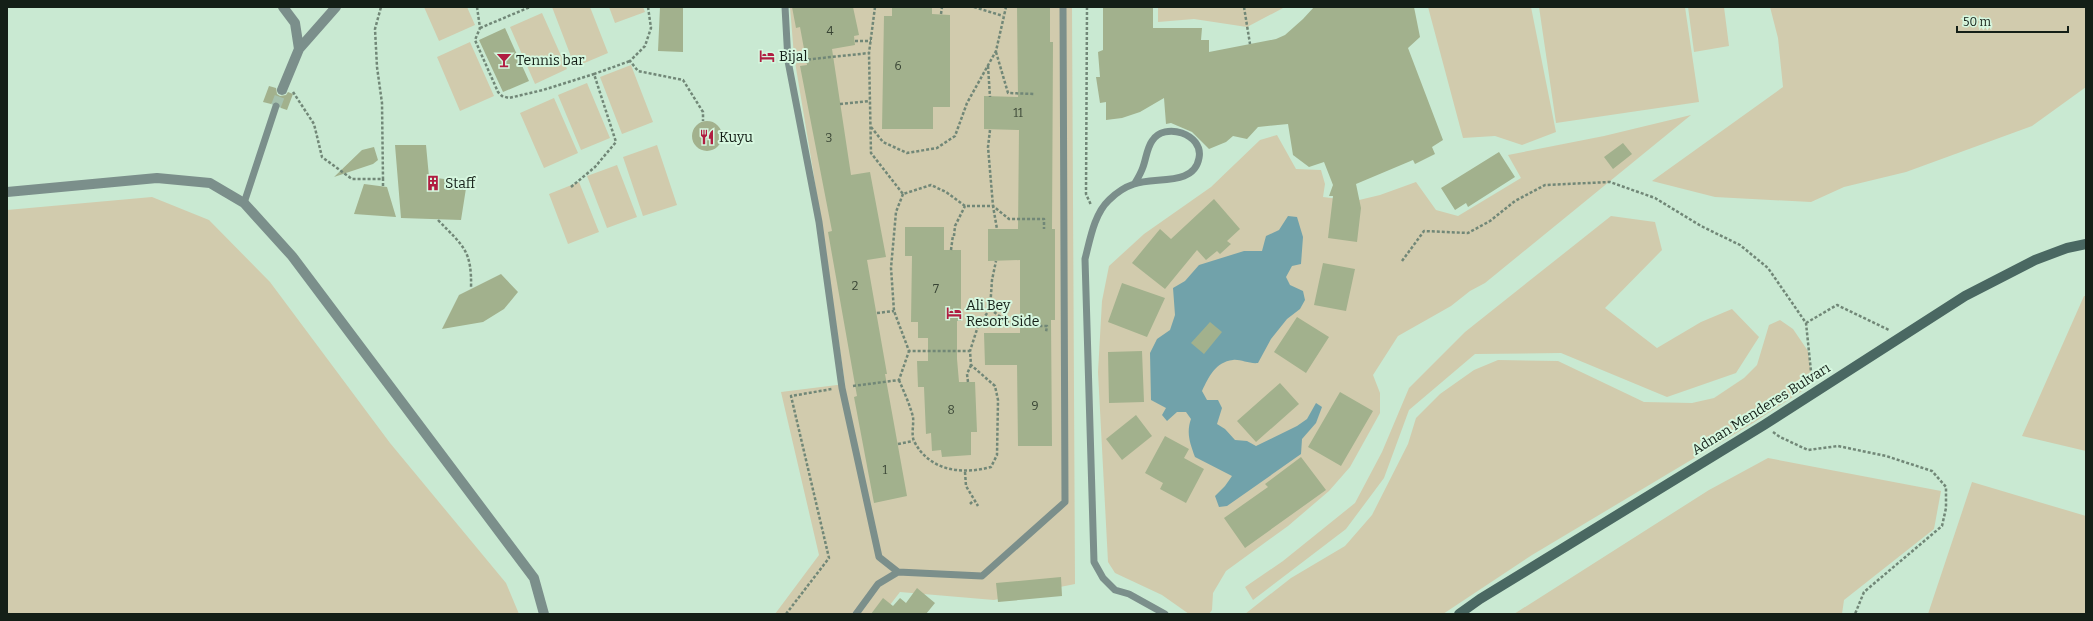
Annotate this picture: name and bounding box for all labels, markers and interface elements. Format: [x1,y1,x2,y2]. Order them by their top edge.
scale bar [1957,8,2068,34]
text: 50 m [1963,15,1992,29]
house number: 4 [826,24,834,38]
hotel icon: Bijal [758,47,776,65]
place label: Bijal [779,48,807,65]
bar icon: Tennis bar [495,51,513,69]
place label: Tennis bar [516,52,585,69]
house number: 6 [894,59,902,73]
house number: 11 [1013,106,1023,120]
restaurant icon: Kuyu [698,128,716,146]
place label: Kuyu [719,129,753,146]
house number: 3 [826,131,833,145]
building icon: Staff [424,174,442,192]
place label: Staff [445,175,477,192]
house number: 2 [852,279,858,293]
house number: 7 [933,282,939,296]
place label: Ali Bey Resort Side [966,297,1039,330]
hotel icon: Ali Bey Resort Side [945,304,963,322]
street label: Adnan Menderes Bulvarı [1689,359,1833,459]
house number: 9 [1031,399,1039,413]
house number: 8 [947,403,955,417]
house number: 1 [883,463,888,477]

